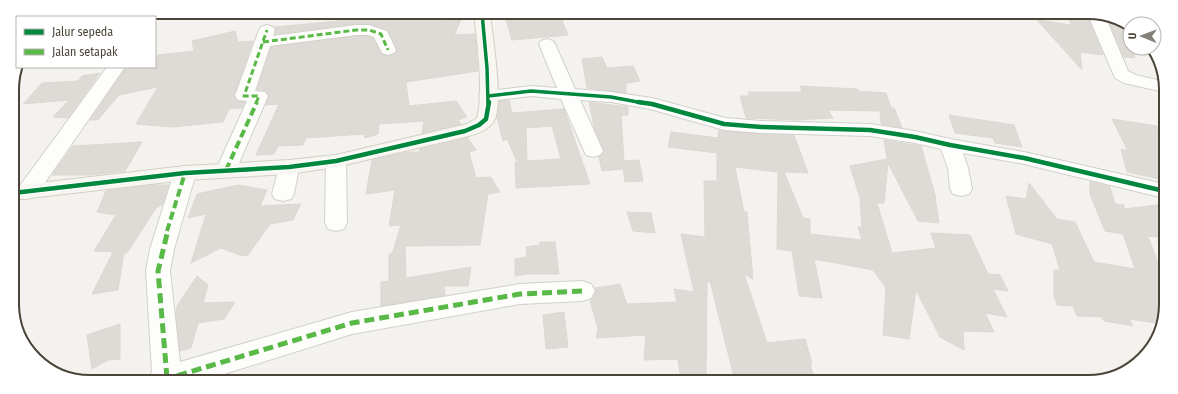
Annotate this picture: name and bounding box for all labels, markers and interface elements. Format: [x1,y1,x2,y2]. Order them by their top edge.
legend [16,16,156,68]
north arrow [1122,16,1162,56]
text: Jalur sepeda [52,25,113,39]
text: U [1126,32,1139,39]
text: Jalan setapak [52,45,118,59]

